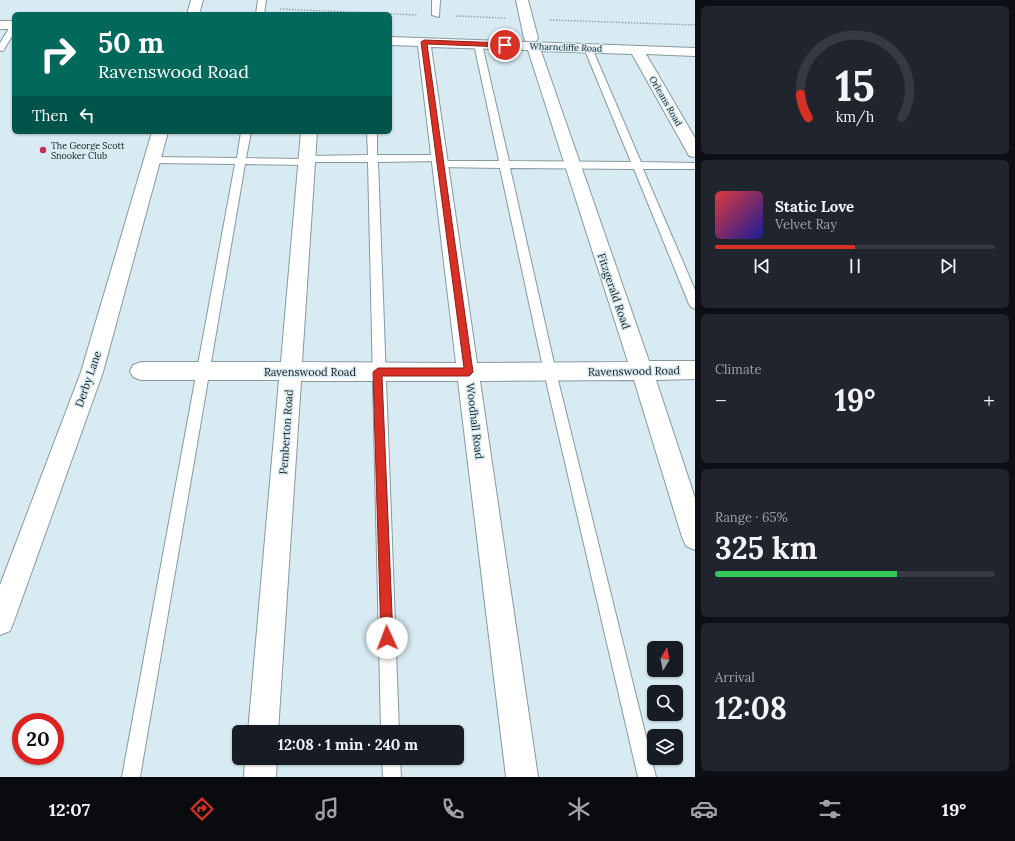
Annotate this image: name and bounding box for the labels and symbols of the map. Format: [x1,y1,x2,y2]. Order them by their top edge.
pin [488,28,522,62]
street label: Wharncliffe Road [530,40,603,54]
street label: Orleans Road [647,74,685,128]
place label: The George Scott Snooker Club [51,140,125,161]
marker: The George Scott Snooker Club [38,145,48,155]
street label: Fitzgerald Road [594,251,634,331]
street label: Derby Lane [72,349,104,409]
street label: Ravenswood Road [588,363,681,379]
street label: Ravenswood Road [264,365,357,379]
street label: Woodhall Road [463,382,487,460]
street label: Pemberton Road [276,389,296,475]
position arrow [366,617,408,659]
north arrow [647,641,683,677]
speed limit sign: 20 [12,713,64,765]

